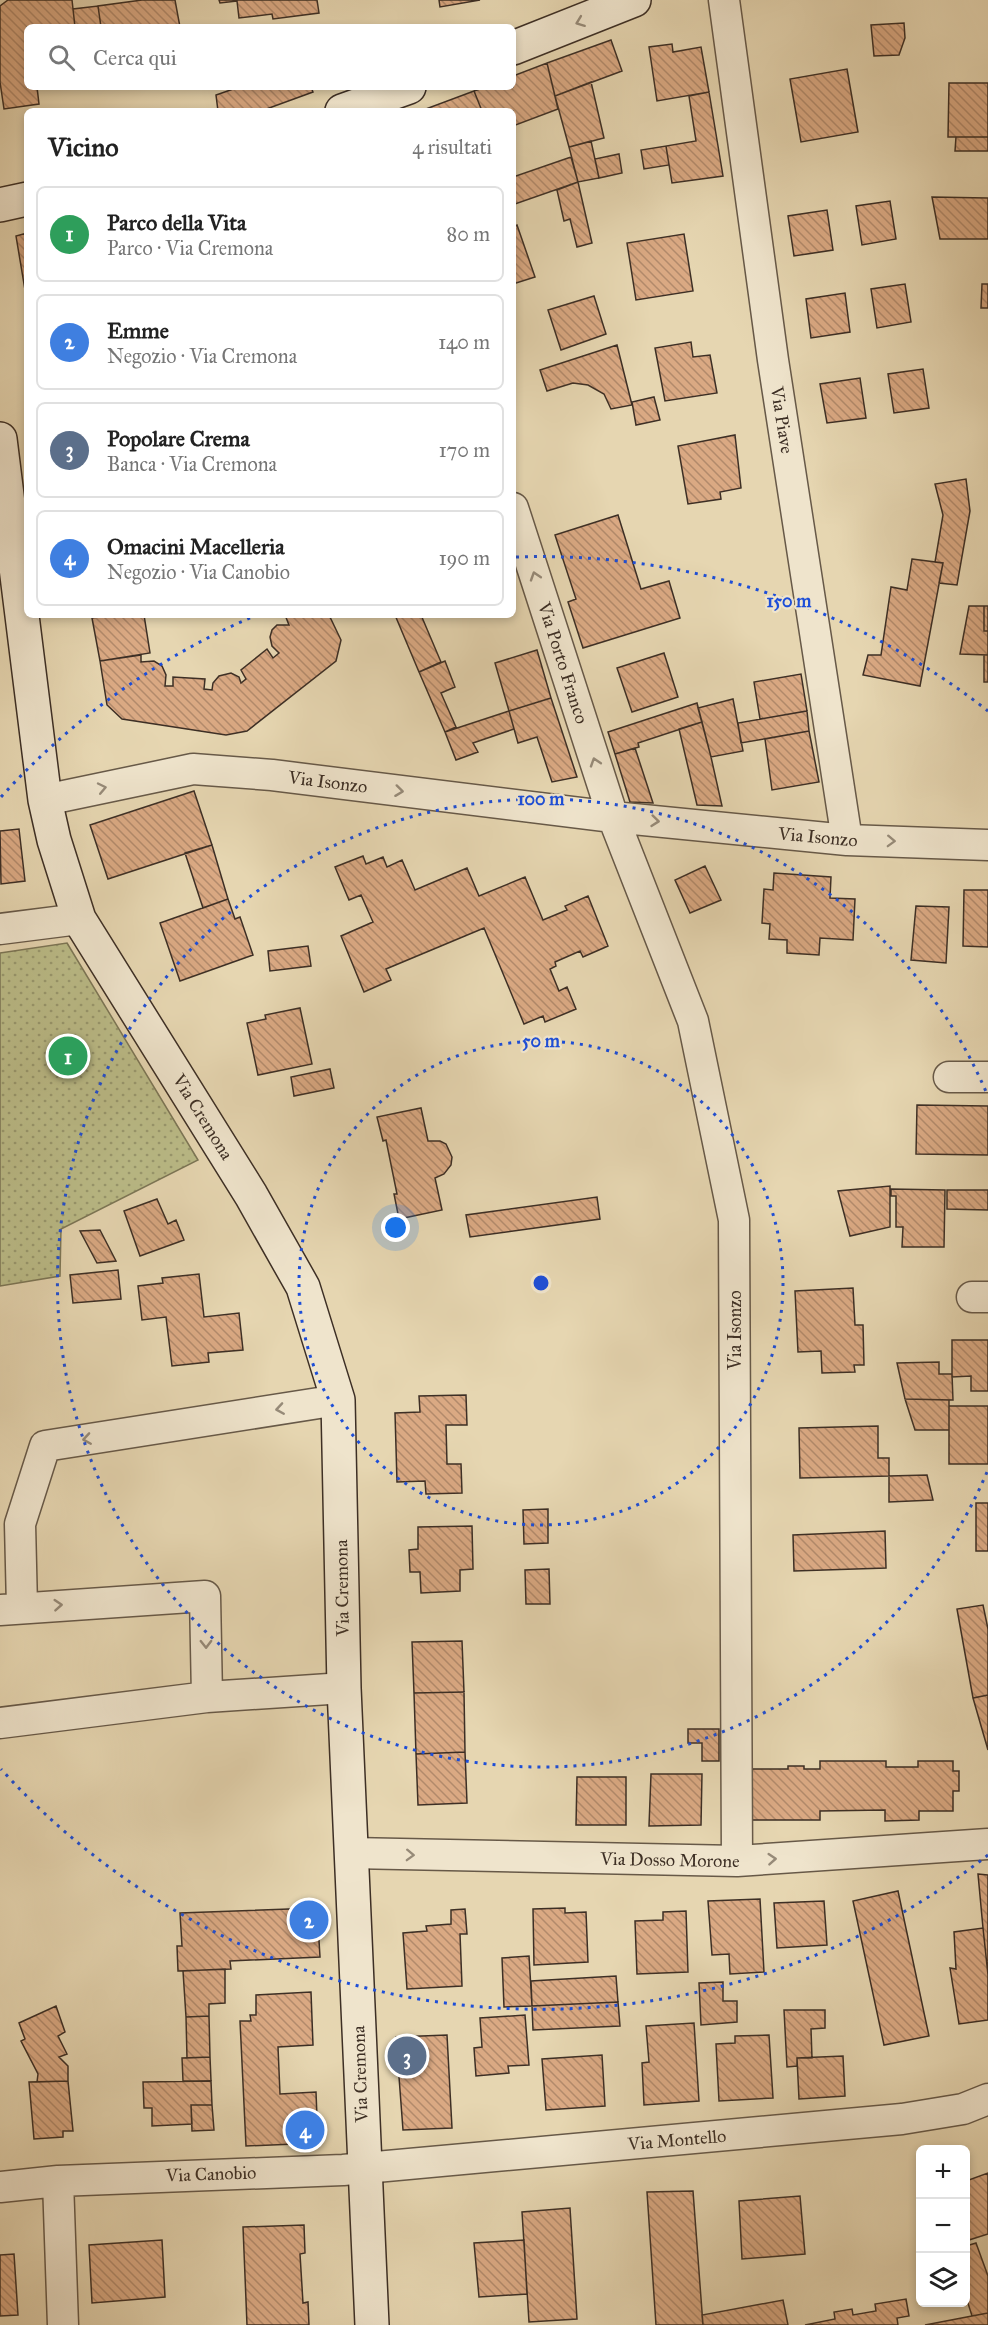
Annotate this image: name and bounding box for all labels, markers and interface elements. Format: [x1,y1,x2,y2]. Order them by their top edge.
one-way arrow [576,15,586,28]
search box [24,24,516,90]
icon: search [45,41,78,74]
text: Cerca qui [93,44,177,71]
text: Vicino [48,131,119,163]
text: 4 risultati [412,135,492,159]
text: Parco della Vita [107,209,246,236]
text: 1 [66,222,73,246]
text: 80 m [447,222,490,246]
text: Parco · Via Cremona [107,236,273,260]
text: Emme [107,317,169,344]
text: 2 [65,330,74,354]
text: 140 m [438,330,490,354]
text: Negozio · Via Cremona [107,344,297,368]
street label: Via Piave [766,384,798,455]
text: Popolare Crema [107,425,250,452]
text: 3 [66,438,74,462]
text: 170 m [439,438,490,462]
text: Banca · Via Cremona [107,452,277,476]
text: Omacini Macelleria [107,533,285,560]
text: 4 [64,546,75,570]
text: 190 m [439,546,490,570]
text: Negozio · Via Canobio [107,560,290,584]
one-way arrow [530,571,542,582]
text: 150 m [767,590,812,612]
street label: Via Porto Franco [533,599,593,727]
one-way arrow [590,757,602,768]
street label: Via Isonzo [286,766,369,798]
one-way arrow [97,782,107,795]
one-way arrow [394,784,404,797]
text: 100 m [518,788,565,810]
one-way arrow [651,814,660,827]
street label: Via Isonzo [776,822,859,851]
one-way arrow [887,835,896,848]
text: 50 m [522,1030,561,1052]
pin: 1 [48,1034,88,1078]
street label: Via Cremona [167,1069,238,1164]
your location [381,1213,410,1242]
centre of rings [531,1273,551,1293]
street label: Via Isonzo [724,1290,746,1371]
one-way arrow [275,1402,285,1415]
one-way arrow [82,1433,92,1445]
street label: Via Cremona [330,1539,354,1638]
one-way arrow [54,1599,63,1612]
one-way arrow [200,1640,212,1649]
street label: Via Dosso Morone [599,1848,740,1872]
one-way arrow [405,1849,414,1861]
one-way arrow [768,1853,777,1866]
pin: 2 [290,1898,328,1942]
street label: Via Cremona [347,2025,373,2124]
pin: 3 [388,2034,426,2078]
pin: 4 [286,2108,324,2152]
street label: Via Montello [626,2125,727,2155]
map controls [916,2145,970,2307]
button: + [916,2145,970,2199]
street label: Via Canobio [164,2161,257,2187]
button: − [916,2199,970,2253]
button: layers [916,2253,970,2307]

